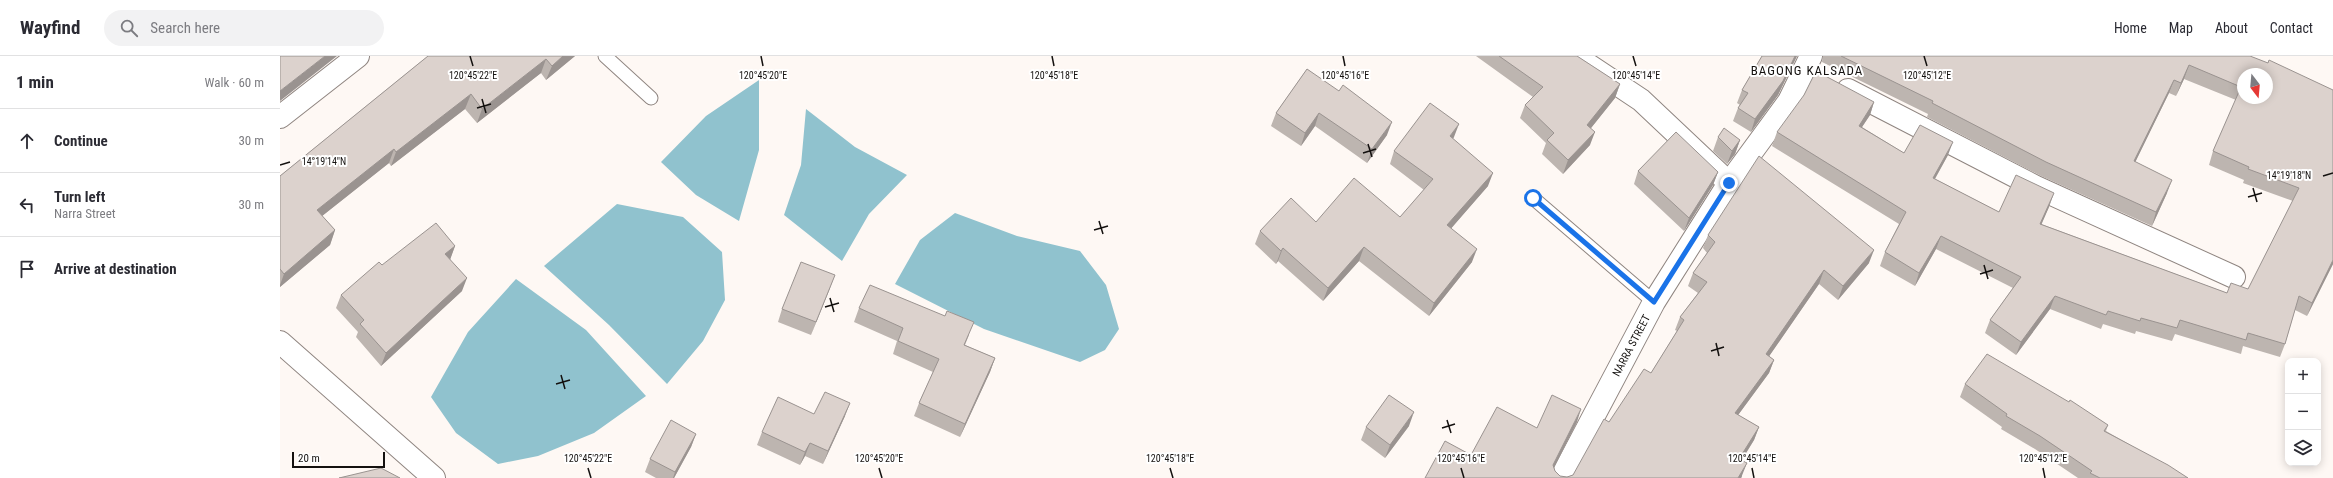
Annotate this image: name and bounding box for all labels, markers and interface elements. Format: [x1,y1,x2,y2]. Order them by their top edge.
search box [104,10,384,46]
text: Wayfind [20,16,80,39]
icon: search [118,17,140,39]
text: Search here [150,19,220,37]
text: Home [2114,20,2147,36]
text: Map [2169,20,2193,36]
text: About [2215,20,2248,36]
text: Contact [2270,20,2313,36]
district label: BAGONG KALSADA [1751,63,1863,78]
north arrow [2237,68,2273,104]
text: 120°45'22"E [449,70,497,81]
text: 120°45'20"E [739,70,787,81]
text: 120°45'18"E [1030,70,1078,81]
text: 120°45'16"E [1321,70,1369,81]
text: 120°45'14"E [1612,70,1660,81]
text: 120°45'12"E [1903,70,1951,81]
text: 1 min [16,72,54,92]
text: Walk · 60 m [204,75,264,90]
icon: ahead [16,130,38,152]
text: Continue [54,132,108,150]
text: 30 m [238,133,264,148]
text: 14°19'14"N [302,156,346,167]
text: 14°19'18"N [2267,170,2311,181]
route end [1720,174,1738,192]
text: Turn left [54,188,105,206]
route start [1524,189,1542,207]
icon: left [16,194,38,216]
text: 30 m [238,197,264,212]
text: Narra Street [54,206,116,221]
icon: arrive [16,258,38,280]
text: Arrive at destination [54,260,177,278]
street label: NARRA STREET [1610,312,1653,379]
map controls [2285,358,2321,466]
button: + [2285,358,2321,394]
button: − [2285,394,2321,430]
button: layers [2285,430,2321,466]
scale bar [292,450,385,469]
text: 20 m [298,452,320,465]
text: 120°45'22"E [564,453,612,464]
text: 120°45'20"E [855,453,903,464]
text: 120°45'18"E [1146,453,1194,464]
text: 120°45'16"E [1437,453,1485,464]
text: 120°45'14"E [1728,453,1776,464]
text: 120°45'12"E [2019,453,2067,464]

